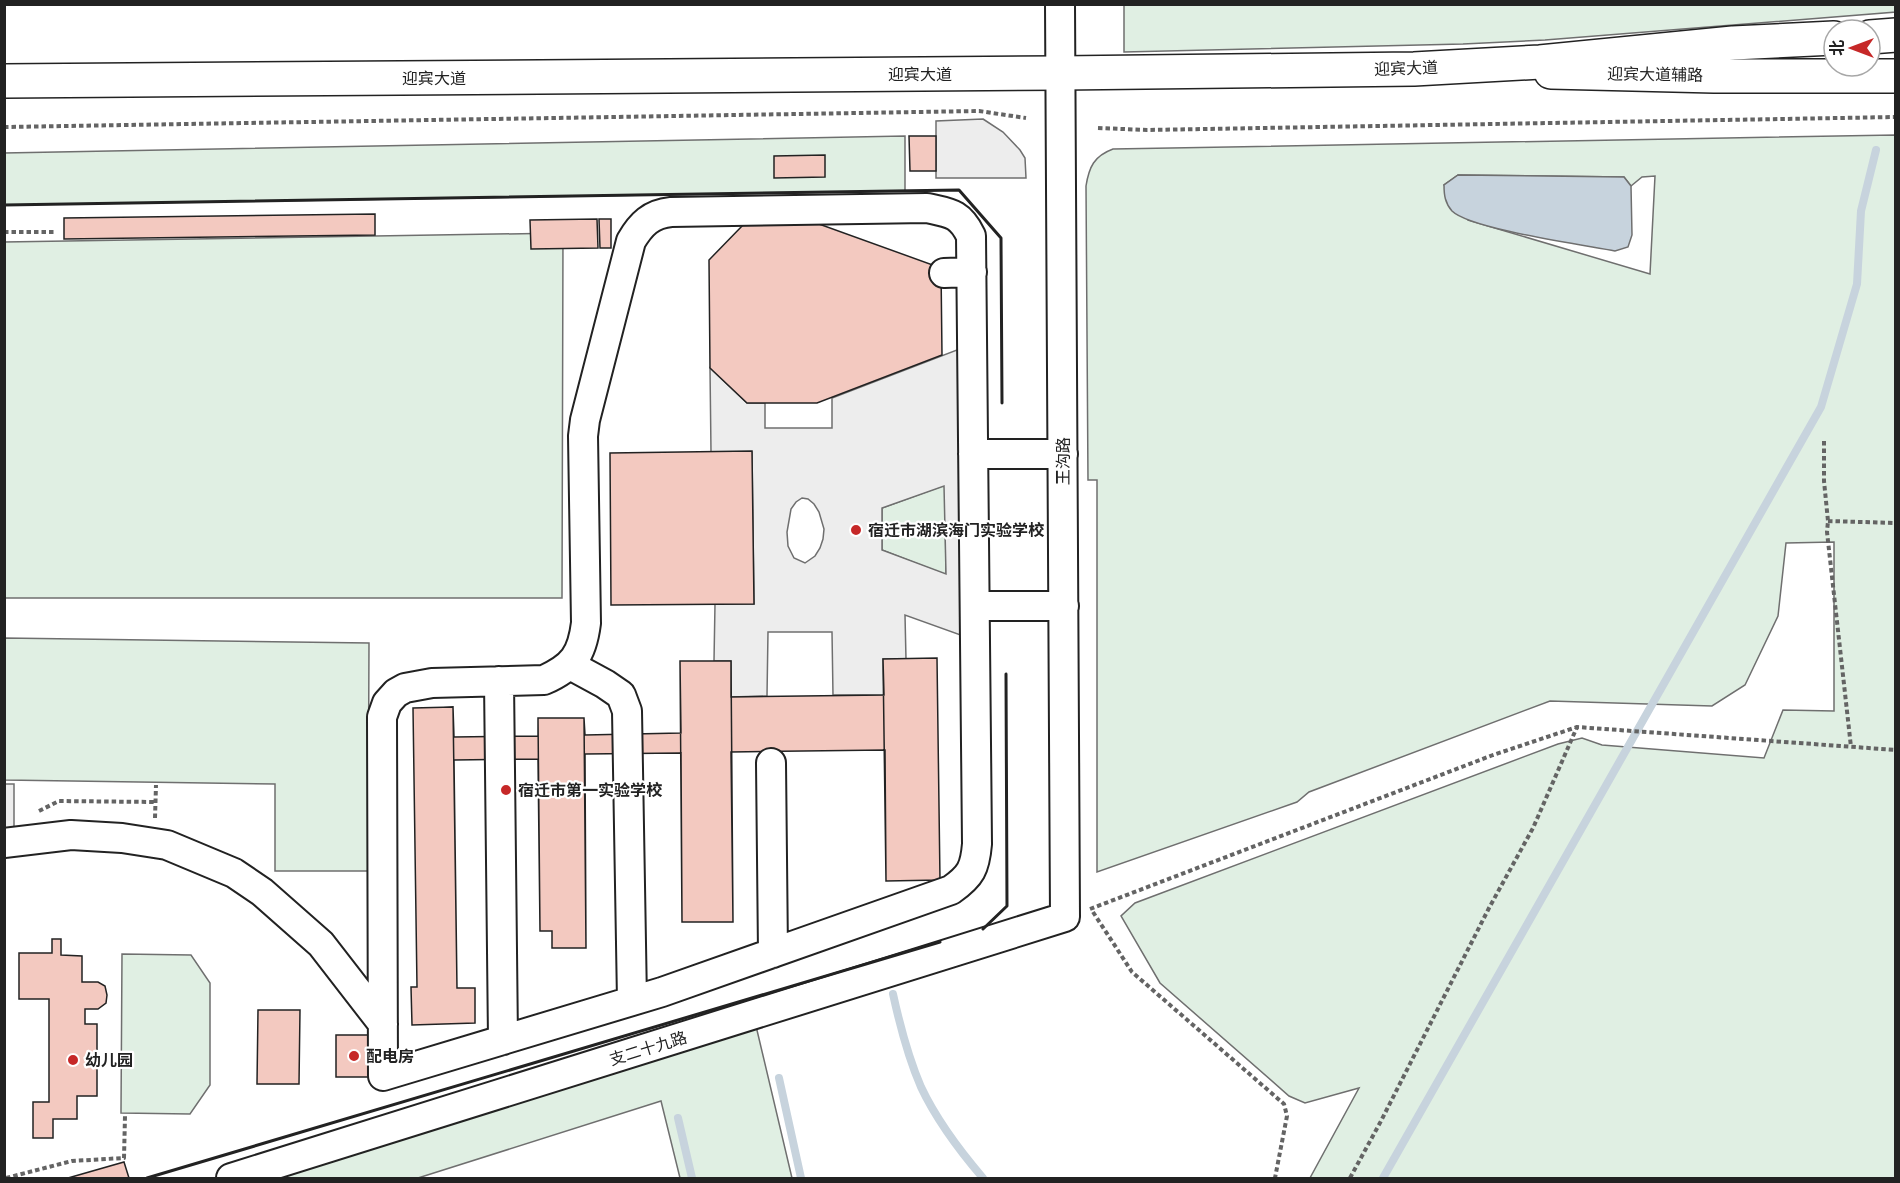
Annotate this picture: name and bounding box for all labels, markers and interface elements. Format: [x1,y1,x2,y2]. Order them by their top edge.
north arrow [1822,18,1882,78]
text: 北 [1827,40,1847,56]
street label: 迎宾大道 [1374,57,1438,79]
street label: 迎宾大道辅路 [1607,63,1703,85]
street label: 迎宾大道 [888,64,952,84]
street label: 迎宾大道 [402,68,466,88]
street label: 王沟路 [1053,437,1073,485]
place label: 宿迁市湖滨海门实验学校 [868,520,1045,540]
marker: 宿迁市湖滨海门实验学校 [849,523,863,537]
place label: 宿迁市第一实验学校 [518,780,663,800]
marker: 宿迁市第一实验学校 [499,783,513,797]
street label: 支二十九路 [607,1027,689,1069]
place label: 配电房 [366,1046,414,1066]
marker: 配电房 [347,1049,361,1063]
place label: 幼儿园 [85,1050,133,1070]
marker: 幼儿园 [66,1053,80,1067]

